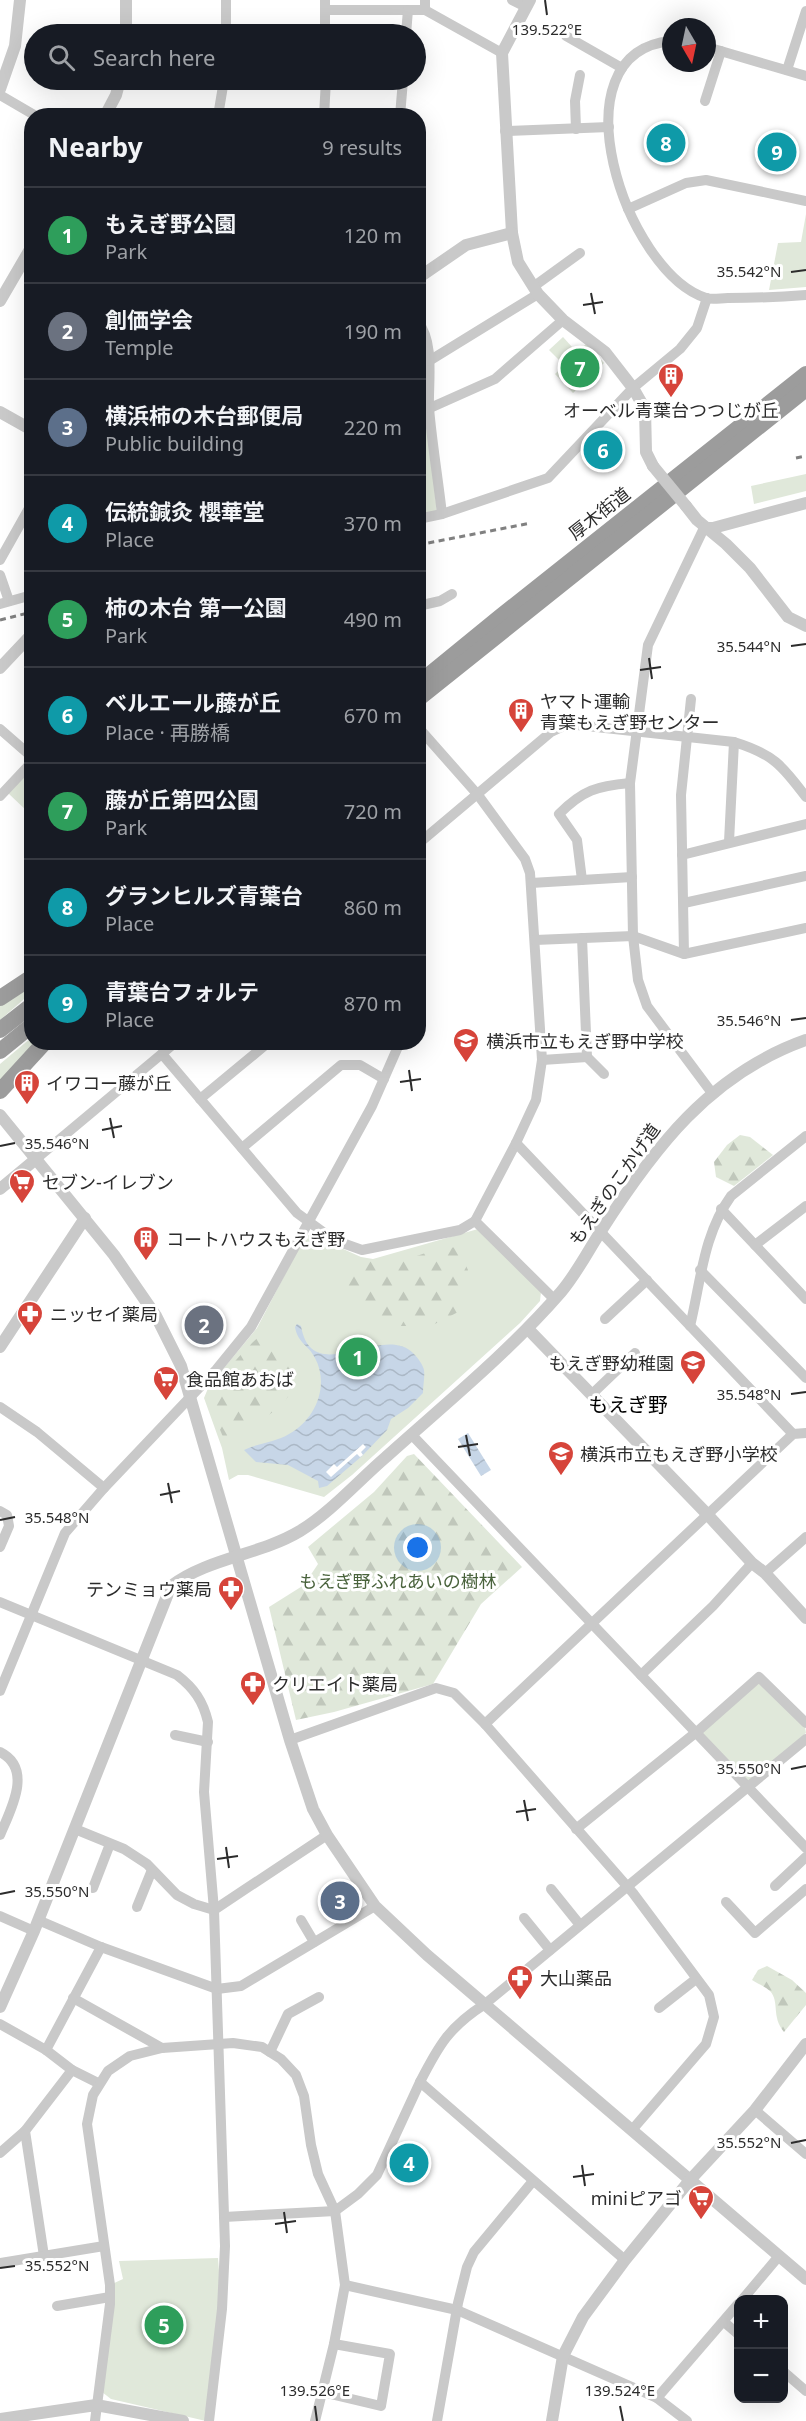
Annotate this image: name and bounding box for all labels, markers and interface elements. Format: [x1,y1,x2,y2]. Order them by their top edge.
north arrow [662,18,716,72]
text: 139.522°E [512,19,582,39]
search box [24,24,426,90]
icon: search [45,41,78,74]
text: Search here [93,42,215,72]
pin: 8 [646,120,686,166]
text: Nearby [48,129,143,165]
pin: 9 [758,130,796,174]
text: 9 results [322,134,402,161]
text: もえぎ野公園 [105,208,236,238]
text: 1 [62,222,73,249]
text: 120 m [344,222,402,249]
text: Park [105,238,147,265]
text: 35.542°N [717,261,781,281]
text: 創価学会 [105,304,193,334]
text: 2 [62,318,73,345]
text: 190 m [344,318,402,345]
text: Temple [105,334,173,361]
pin: 7 [560,346,600,391]
building icon: オーベル青葉台つつじが丘 [656,361,686,399]
place label: オーベル青葉台つつじが丘 [563,398,779,422]
text: 横浜柿の木台郵便局 [105,400,303,430]
text: 3 [62,414,73,441]
text: 220 m [344,414,402,441]
pin: 6 [584,428,622,472]
text: Public building [105,430,244,457]
street label: 厚木街道 [563,481,635,545]
text: 伝統鍼灸 櫻華堂 [105,496,265,526]
text: 4 [62,510,73,537]
text: 370 m [344,510,402,537]
text: Place [105,526,154,553]
text: 柿の木台 第一公園 [105,592,287,622]
text: 5 [62,606,73,633]
text: 490 m [344,606,402,633]
text: Park [105,622,147,649]
text: 35.544°N [717,636,781,656]
text: ベルエール藤が丘 [105,687,281,717]
place label: ヤマト運輸 青葉もえぎ野センター [540,689,719,734]
building icon: ヤマト運輸 青葉もえぎ野センター [506,696,536,734]
text: 6 [62,702,73,729]
text: 670 m [344,702,402,729]
text: Place · 再勝橋 [105,719,230,746]
text: 藤が丘第四公園 [105,784,259,814]
text: 7 [62,798,73,825]
text: 720 m [344,798,402,825]
text: Park [105,814,147,841]
text: グランヒルズ青葉台 [105,880,303,910]
text: 8 [62,894,73,921]
text: 860 m [344,894,402,921]
text: Place [105,910,154,937]
text: 青葉台フォルテ [105,976,259,1006]
text: 9 [62,990,73,1017]
text: 870 m [344,990,402,1017]
text: Place [105,1006,154,1033]
text: 35.546°N [717,1010,781,1030]
school or university icon: 横浜市立もえぎ野中学校 [451,1026,481,1064]
place label: 横浜市立もえぎ野中学校 [486,1029,683,1053]
building icon: イワコー藤が丘 [12,1068,42,1106]
place label: イワコー藤が丘 [46,1071,172,1095]
street label: もえぎのこかげ道 [563,1118,665,1250]
text: 35.546°N [25,1133,89,1153]
supermarket icon: セブン-イレブン [7,1167,37,1205]
place label: セブン-イレブン [42,1170,174,1194]
building icon: コートハウスもえぎ野 [131,1224,161,1262]
place label: コートハウスもえぎ野 [166,1227,345,1251]
pharmacy icon: ニッセイ薬局 [15,1299,45,1337]
place label: ニッセイ薬局 [50,1302,158,1326]
pin: 2 [184,1302,224,1348]
pin: 1 [338,1334,378,1380]
school or university icon: もえぎ野幼稚園 [678,1348,708,1386]
place label: もえぎ野幼稚園 [549,1351,674,1375]
supermarket icon: 食品館あおば [151,1364,181,1402]
place label: 食品館あおば [186,1367,294,1391]
text: 35.548°N [717,1384,781,1404]
district label: もえぎ野 [588,1391,668,1418]
school or university icon: 横浜市立もえぎ野小学校 [546,1439,576,1477]
place label: 横浜市立もえぎ野小学校 [580,1442,777,1466]
text: 35.548°N [25,1507,89,1527]
your location [403,1533,432,1562]
park label: もえぎ野ふれあいの樹林 [299,1569,497,1593]
pharmacy icon: テンミョウ薬局 [216,1574,246,1612]
place label: テンミョウ薬局 [86,1577,212,1601]
pharmacy icon: クリエイト薬局 [238,1669,268,1707]
place label: クリエイト薬局 [272,1672,398,1696]
text: 35.550°N [717,1758,781,1778]
pin: 3 [320,1878,360,1924]
text: 35.550°N [25,1881,89,1901]
pharmacy icon: 大山薬品 [505,1963,535,2001]
place label: 大山薬品 [540,1966,612,1990]
text: 35.552°N [717,2132,781,2152]
pin: 4 [390,2140,428,2186]
supermarket icon: miniピアゴ [686,2183,716,2221]
place label: miniピアゴ [591,2186,682,2210]
text: 35.552°N [25,2255,89,2275]
map controls [734,2295,788,2403]
button: + [734,2295,788,2349]
pin: 5 [144,2302,184,2348]
button: − [734,2349,788,2403]
text: 139.526°E [280,2380,350,2400]
text: 139.524°E [585,2380,655,2400]

